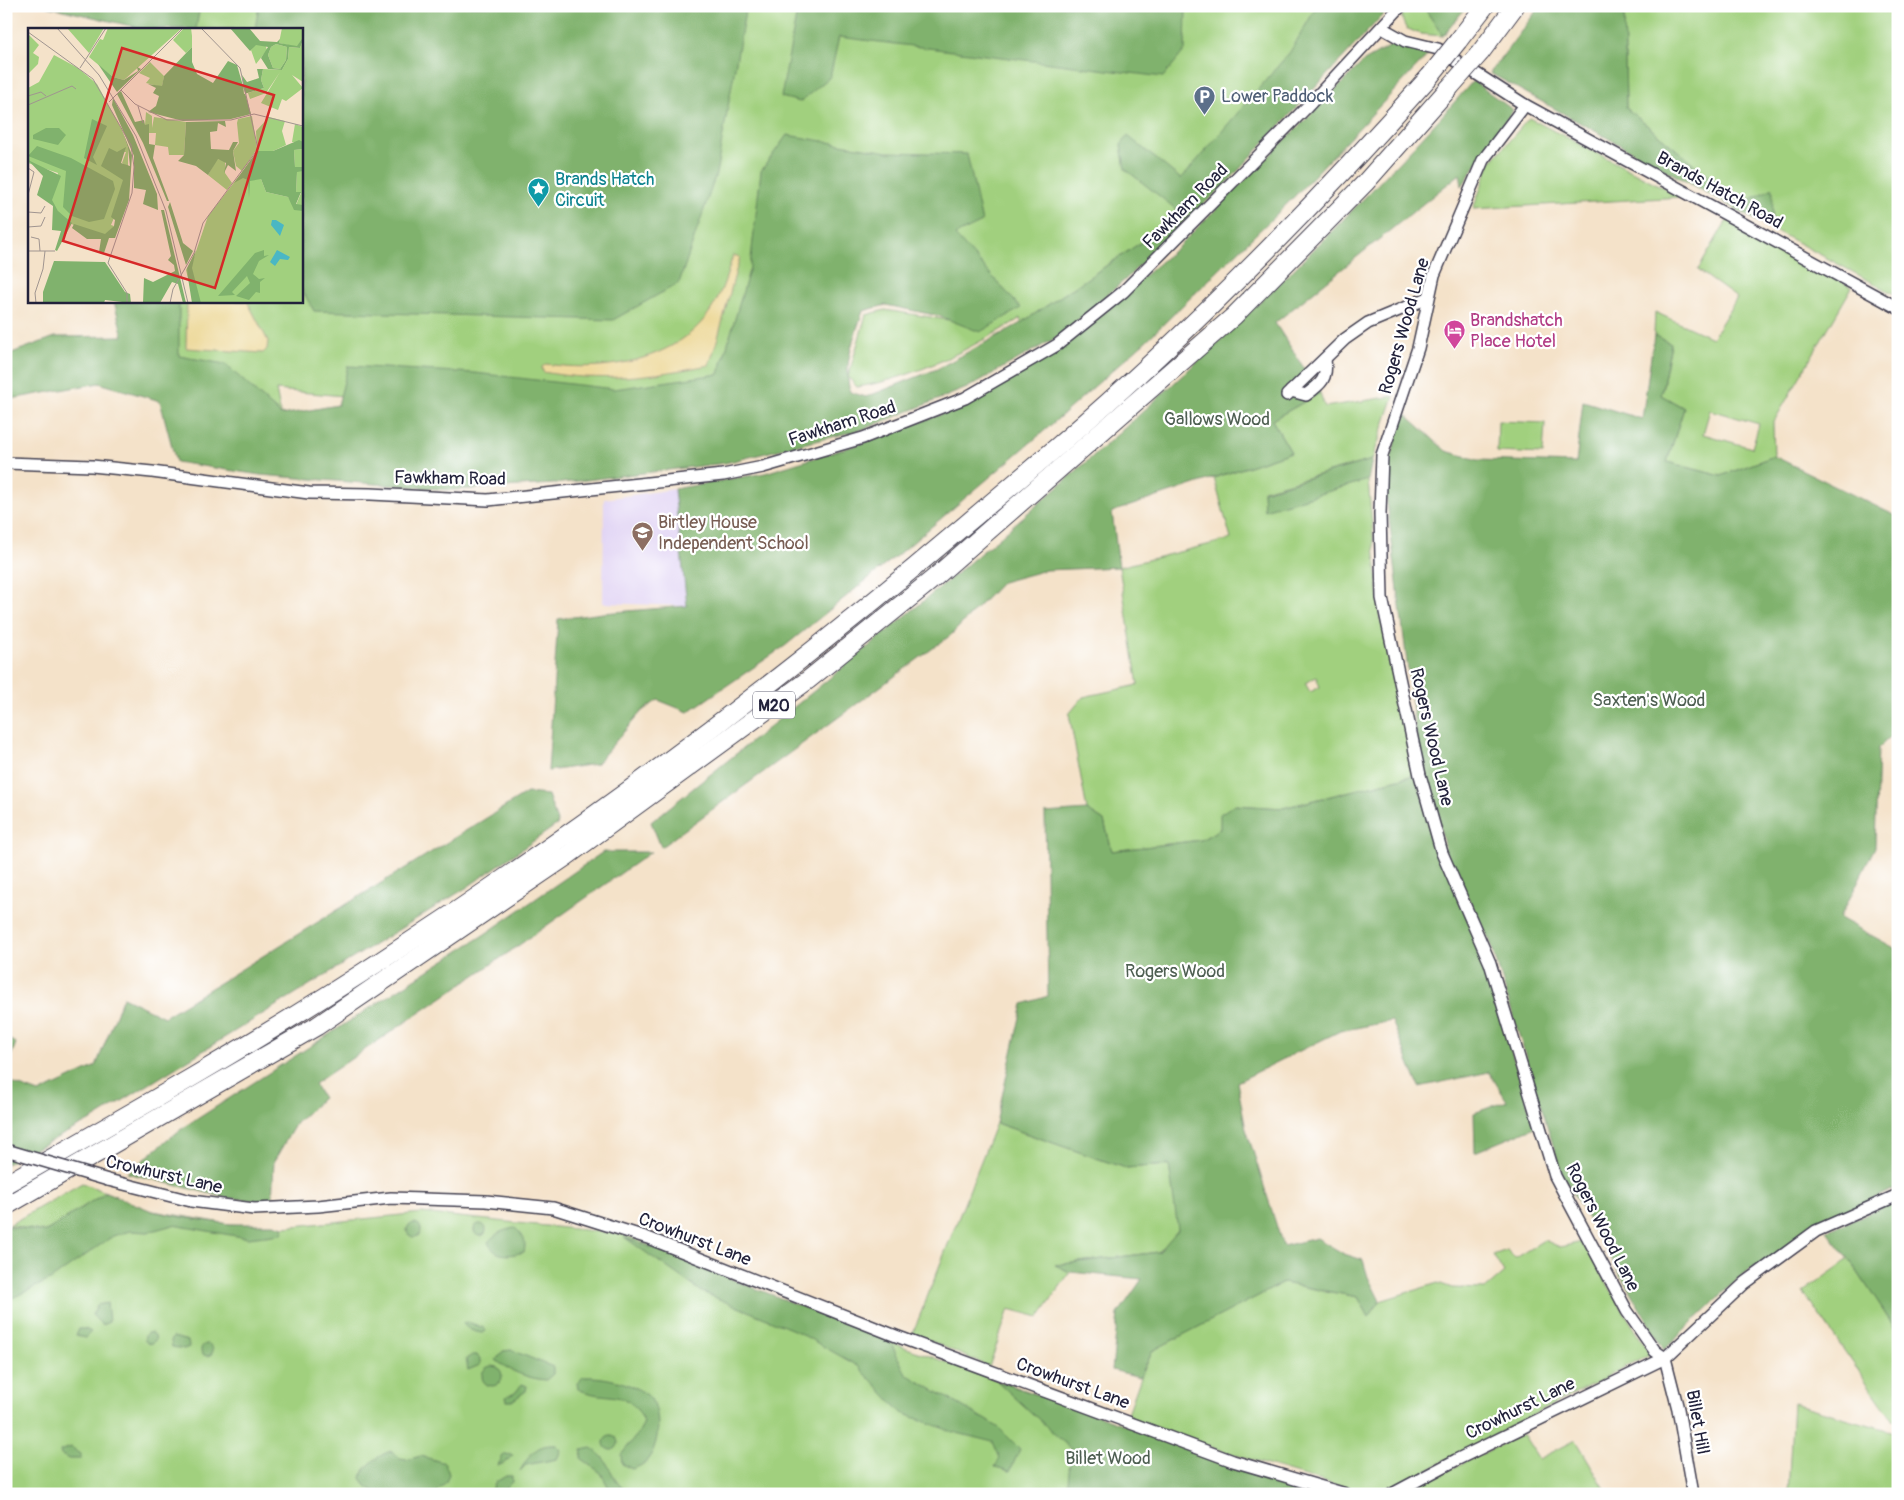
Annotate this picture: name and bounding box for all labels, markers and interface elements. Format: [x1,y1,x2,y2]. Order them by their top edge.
inset map [28,28,302,302]
parking icon: Lower Paddock [1193,84,1217,115]
place label: Lower Paddock [1221,85,1334,108]
street label: Brands Hatch Road [1653,146,1787,235]
street label: Fawkham Road [1138,159,1233,254]
place label: Brands Hatch Circuit [555,168,654,212]
place icon: Brands Hatch Circuit [527,177,551,208]
street label: Rogers Wood Lane [1374,255,1435,397]
place label: Brandshatch Place Hotel [1470,309,1563,353]
hotel icon: Brandshatch Place Hotel [1442,318,1466,349]
street label: Fawkham Road [785,395,899,452]
park label: Gallows Wood [1164,408,1270,431]
street label: Fawkham Road [394,466,506,491]
place label: Birtley House Independent School [658,511,809,555]
school or university icon: Birtley House Independent School [630,520,654,551]
street label: Rogers Wood Lane [1404,666,1459,808]
park label: Saxten's Wood [1593,689,1705,712]
road number: M20 [753,692,795,718]
park label: Rogers Wood [1125,960,1225,983]
street label: Crowhurst Lane [103,1150,225,1199]
street label: Rogers Wood Lane [1560,1159,1645,1295]
street label: Crowhurst Lane [635,1207,755,1272]
street label: Crowhurst Lane [1013,1352,1133,1415]
street label: Crowhurst Lane [1462,1372,1579,1445]
street label: Billet Hill [1681,1388,1714,1456]
park label: Billet Wood [1065,1447,1151,1470]

